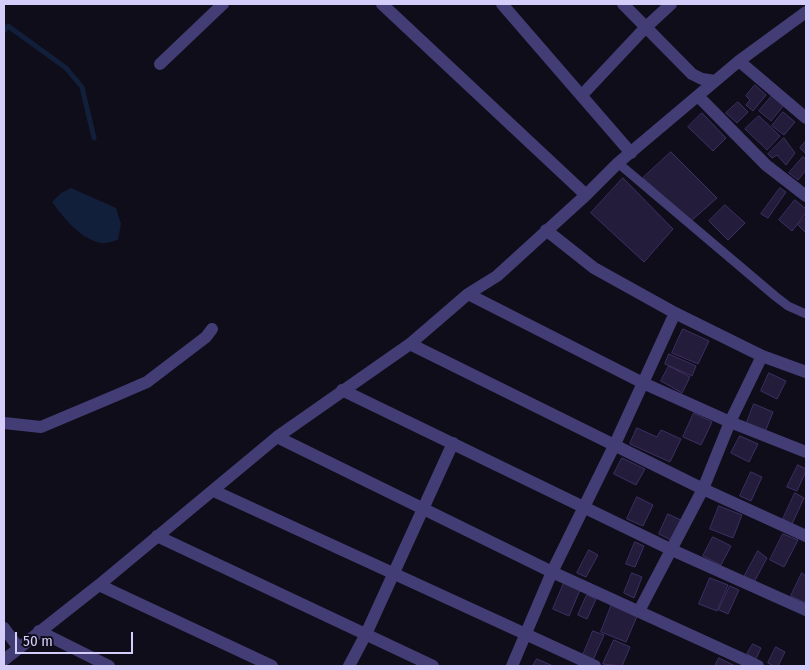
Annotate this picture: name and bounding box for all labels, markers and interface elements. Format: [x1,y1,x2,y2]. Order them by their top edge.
scale bar [18,622,135,654]
text: 50 m [23,632,53,650]

